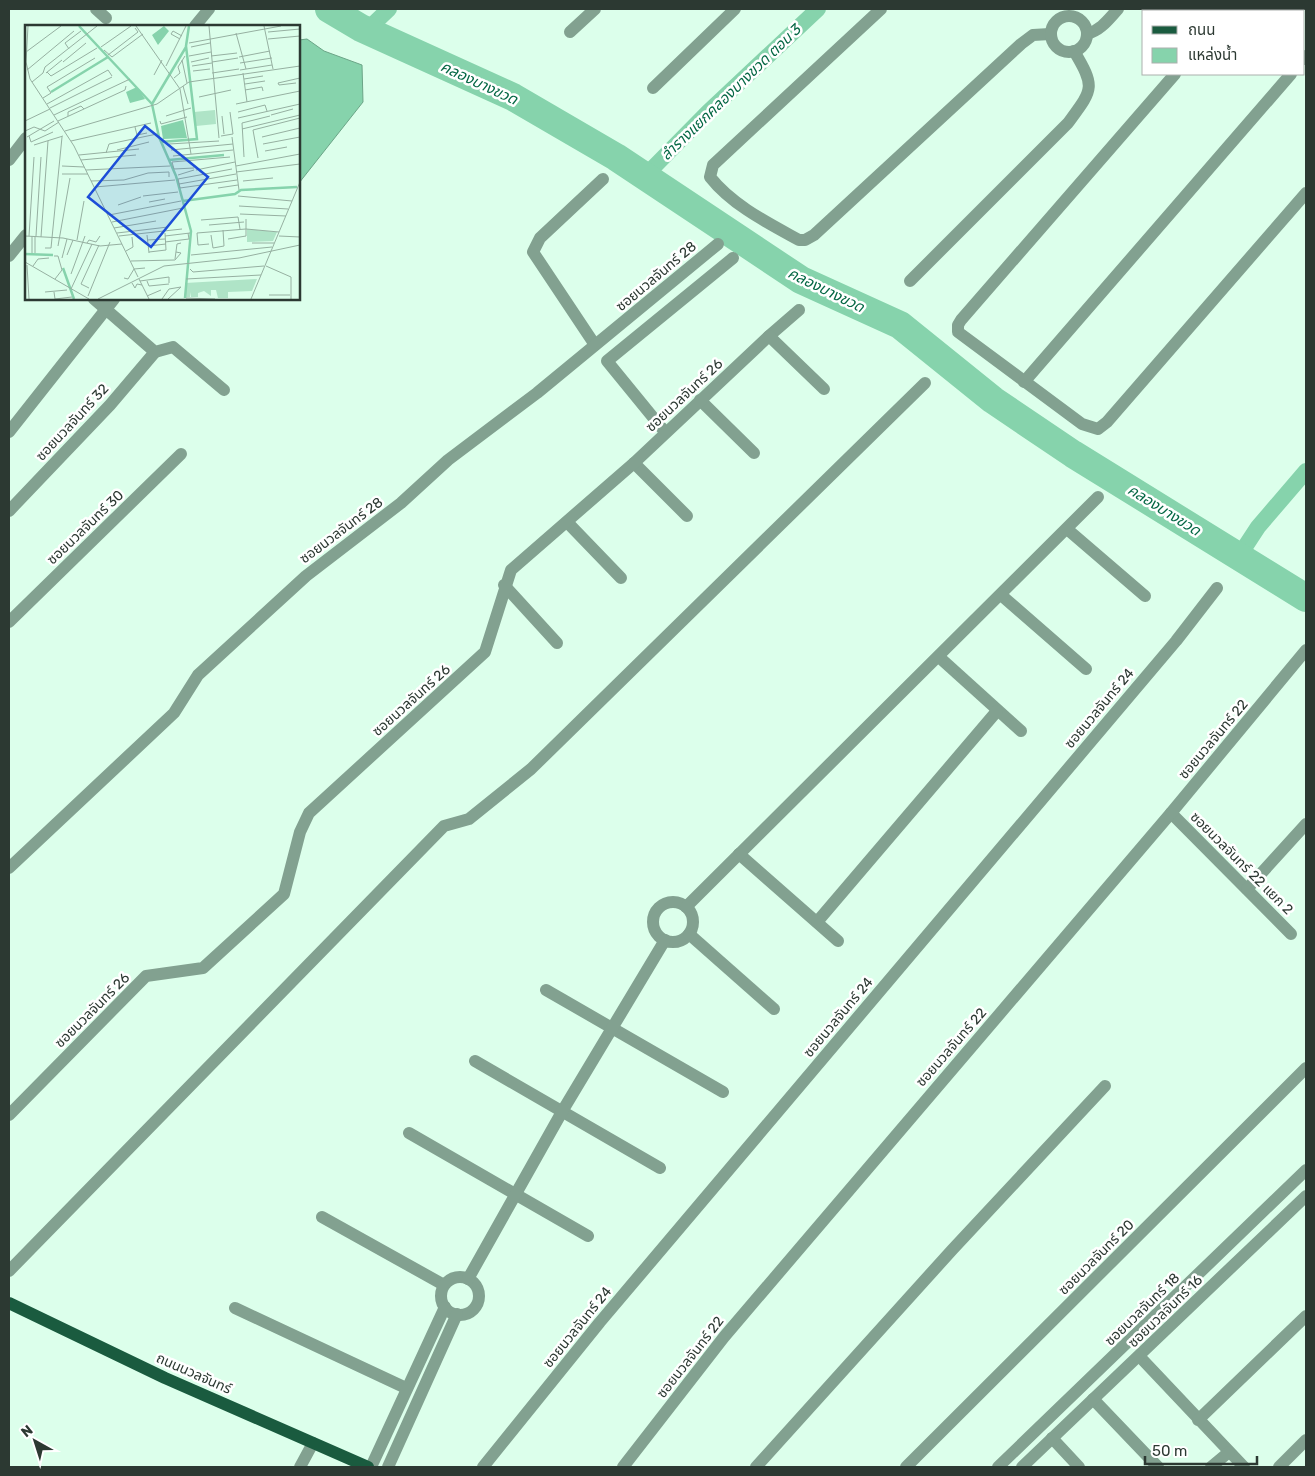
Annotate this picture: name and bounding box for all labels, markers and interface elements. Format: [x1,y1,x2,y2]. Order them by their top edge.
legend [1142,10,1305,75]
water label: ลำรางแยกคลองบางขวด ตอน 3 [657,19,806,164]
text: ถนน [1188,21,1215,39]
inset map [25,25,300,300]
text: แหล่งน้ำ [1188,44,1237,64]
water label: คลองบางขวด [438,57,521,109]
street label: ซอยนวลจันทร์ 28 [613,238,700,315]
water label: คลองบางขวด [785,264,868,316]
street label: ซอยนวลจันทร์ 26 [642,355,726,435]
street label: ซอยนวลจันทร์ 32 [32,380,112,464]
water label: คลองบางขวด [1124,481,1204,540]
street label: ซอยนวลจันทร์ 30 [44,487,127,568]
street label: ซอยนวลจันทร์ 28 [296,494,386,567]
street label: ซอยนวลจันทร์ 26 [369,661,454,740]
street label: ซอยนวลจันทร์ 24 [1061,665,1138,752]
street label: ซอยนวลจันทร์ 22 [1175,696,1252,783]
street label: ซอยนวลจันทร์ 22 แยก 2 [1187,808,1297,918]
street label: ซอยนวลจันทร์ 26 [51,969,133,1051]
street label: ซอยนวลจันทร์ 24 [800,974,877,1061]
street label: ซอยนวลจันทร์ 22 [913,1004,990,1090]
street label: ซอยนวลจันทร์ 20 [1055,1216,1138,1299]
street label: ซอยนวลจันทร์ 18 [1101,1269,1183,1349]
street label: ซอยนวลจันทร์ 16 [1125,1272,1206,1351]
street label: ซอยนวลจันทร์ 24 [540,1283,615,1371]
street label: ซอยนวลจันทร์ 22 [653,1313,728,1401]
street label: ถนนนวลจันทร์ [154,1349,235,1398]
north arrow [10,1416,60,1466]
text: N [18,1422,36,1441]
scale bar [1145,1434,1258,1466]
text: 50 m [1152,1442,1187,1460]

